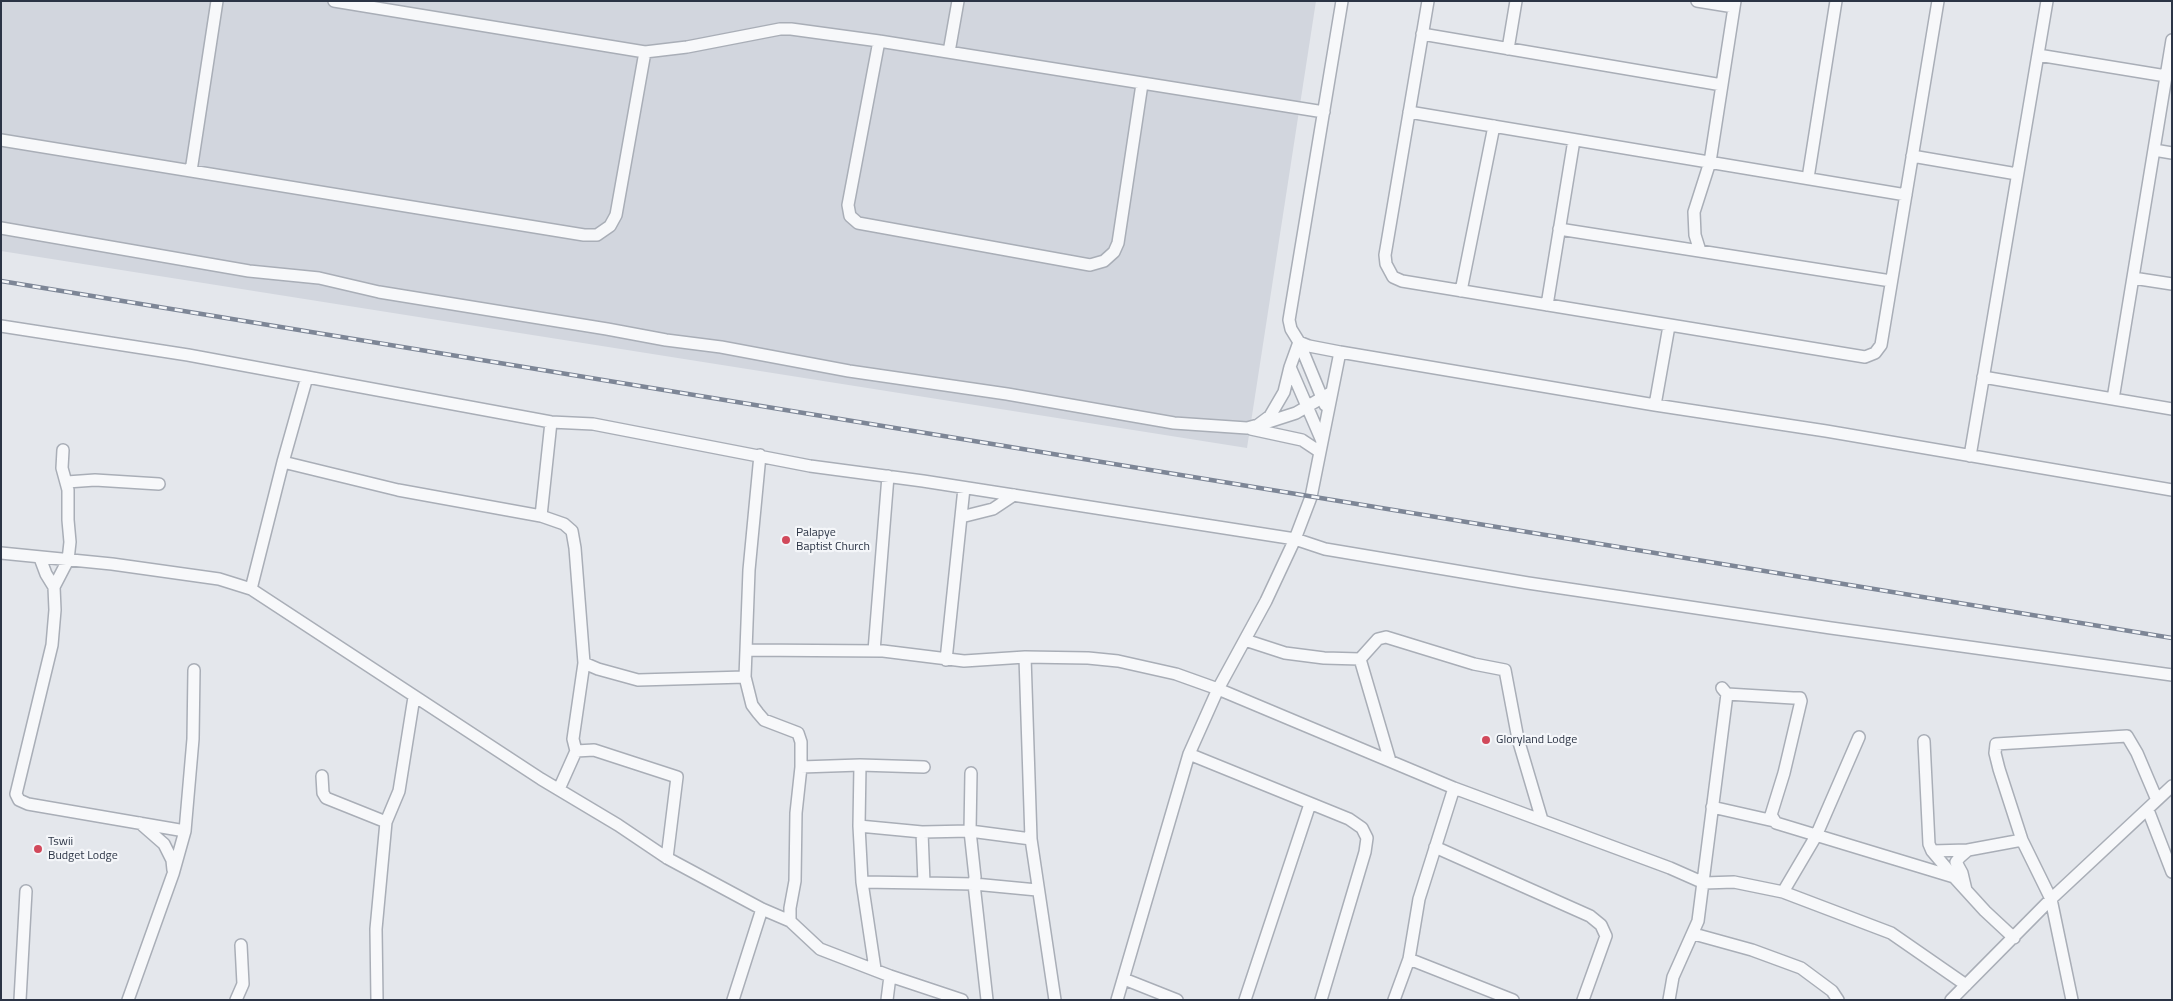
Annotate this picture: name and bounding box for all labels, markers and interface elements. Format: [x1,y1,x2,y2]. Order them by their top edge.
place label: Palapye Baptist Church [796,526,870,554]
marker: Palapye Baptist Church [780,534,792,546]
place label: Gloryland Lodge [1496,733,1577,747]
marker: Gloryland Lodge [1480,734,1492,746]
place label: Tswii Budget Lodge [48,835,118,863]
marker: Tswii Budget Lodge [32,843,44,855]

